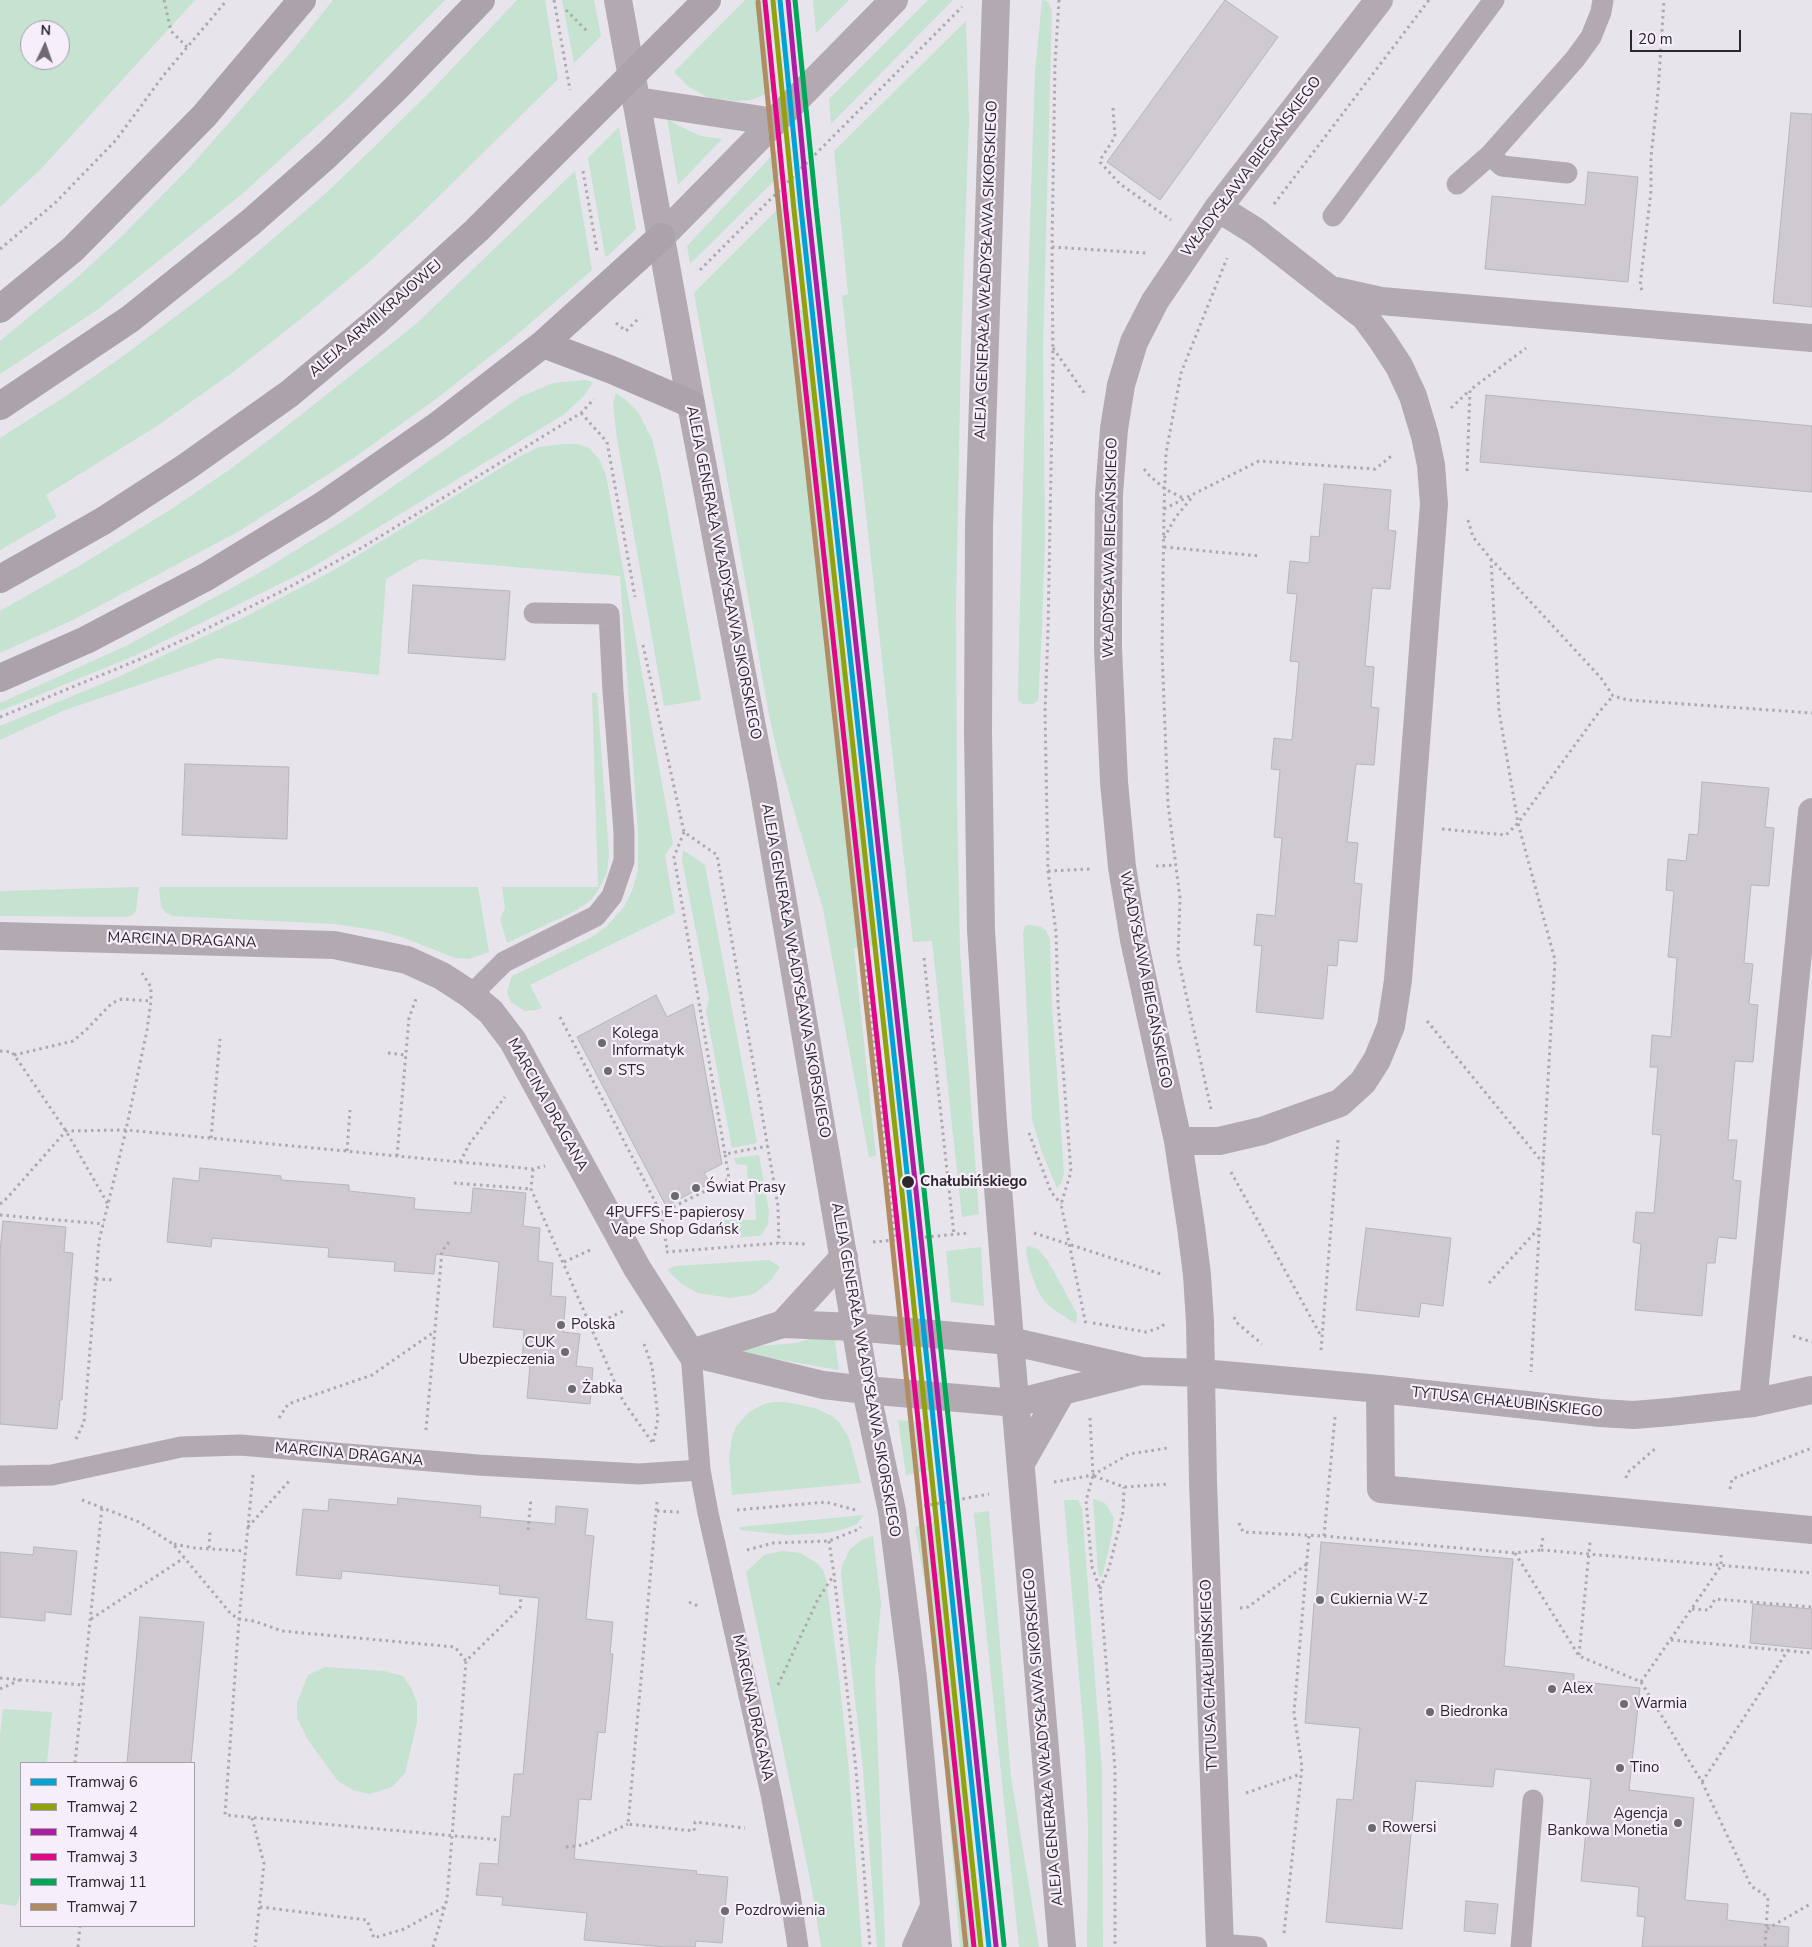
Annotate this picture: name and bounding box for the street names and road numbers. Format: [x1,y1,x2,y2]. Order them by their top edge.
street label: WŁADYSŁAWA BIEGAŃSKIEGO [1178,73,1326,261]
street label: ALEJA GENERAŁA WŁADYSŁAWA SIKORSKIEGO [972,100,1002,440]
street label: ALEJA ARMII KRAJOWEJ [306,257,446,381]
street label: ALEJA GENERAŁA WŁADYSŁAWA SIKORSKIEGO [682,405,764,741]
street label: WŁADYSŁAWA BIEGAŃSKIEGO [1100,437,1122,659]
street label: ALEJA GENERAŁA WŁADYSŁAWA SIKORSKIEGO [757,802,833,1140]
street label: WŁADYSŁAWA BIEGAŃSKIEGO [1115,870,1175,1090]
street label: MARCINA DRAGANA [107,929,257,953]
street label: MARCINA DRAGANA [503,1035,591,1175]
street label: ALEJA GENERAŁA WŁADYSŁAWA SIKORSKIEGO [827,1201,903,1539]
street label: TYTUSA CHAŁUBIŃSKIEGO [1411,1384,1603,1422]
street label: MARCINA DRAGANA [274,1440,424,1470]
street label: ALEJA GENERAŁA WŁADYSŁAWA SIKORSKIEGO [1020,1567,1068,1907]
street label: TYTUSA CHAŁUBIŃSKIEGO [1198,1579,1222,1771]
street label: MARCINA DRAGANA [728,1633,776,1783]

